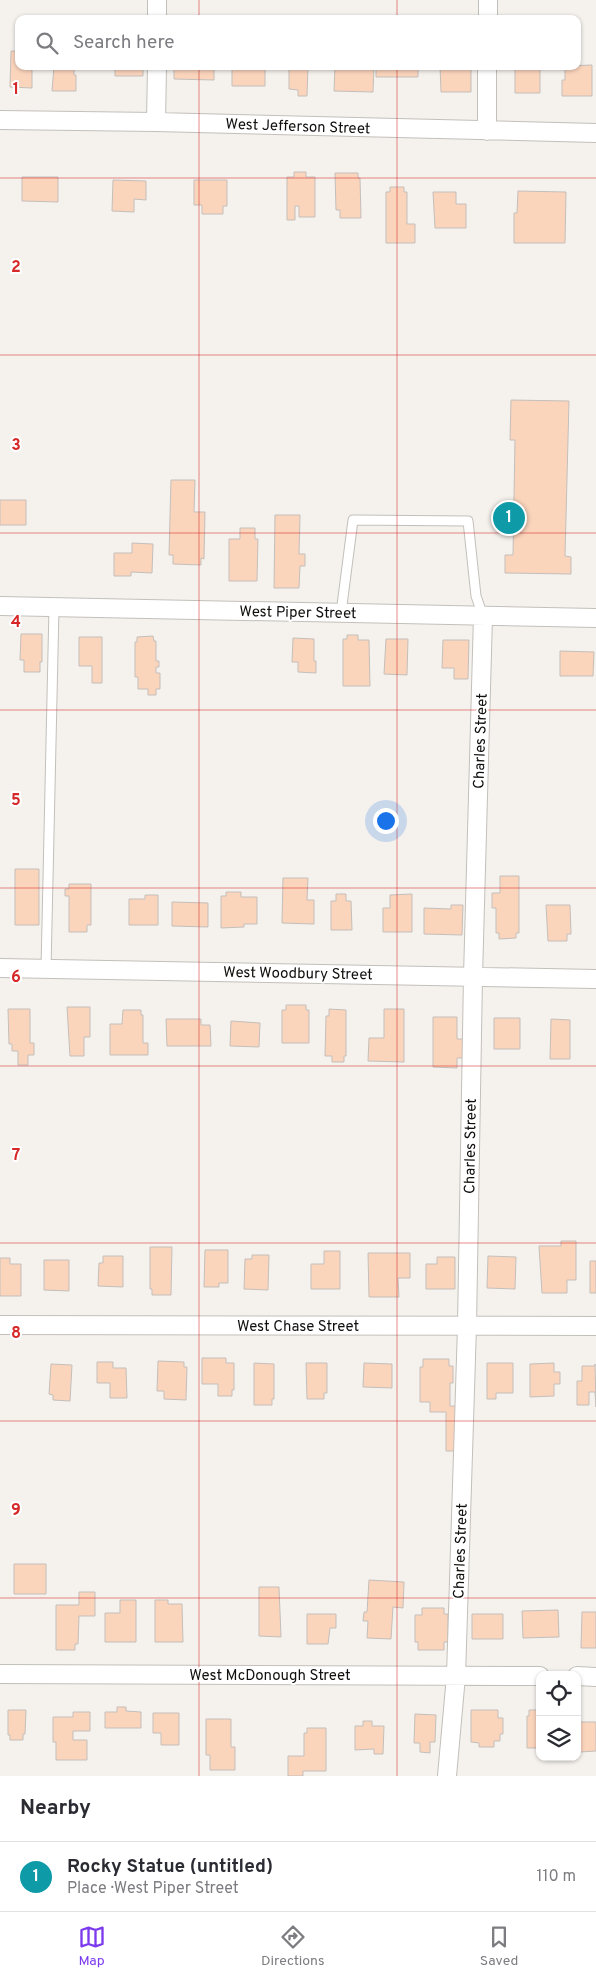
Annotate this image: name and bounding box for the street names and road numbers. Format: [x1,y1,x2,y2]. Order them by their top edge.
street label: West Jefferson Street [225,115,371,140]
street label: West Piper Street [239,603,357,624]
street label: Charles Street [470,693,493,789]
street label: West Woodbury Street [223,964,373,985]
street label: Charles Street [461,1098,482,1194]
street label: West Chase Street [237,1318,359,1337]
street label: Charles Street [450,1503,473,1599]
street label: West McDonough Street [189,1667,351,1686]

